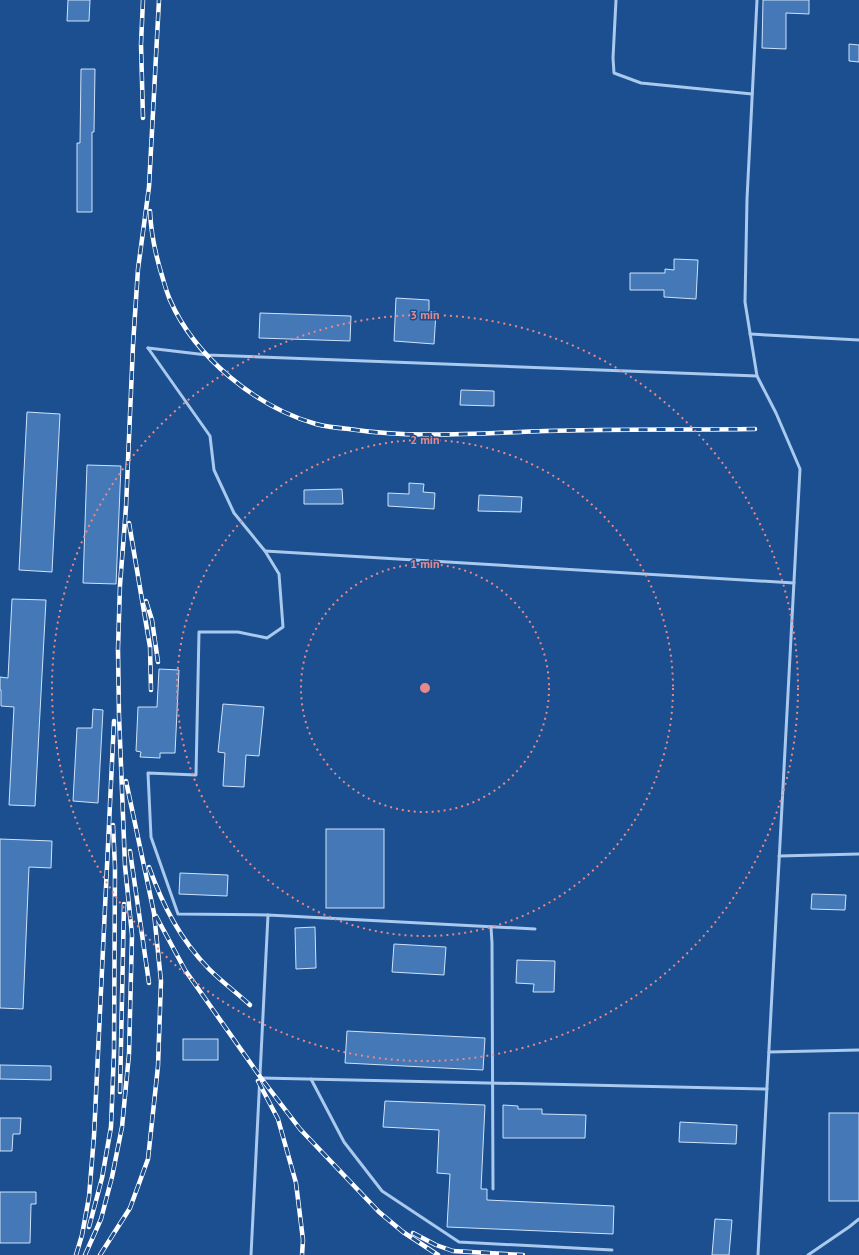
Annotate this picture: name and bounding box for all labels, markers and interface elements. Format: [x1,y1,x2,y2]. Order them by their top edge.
text: 3 min [410,307,440,322]
text: 2 min [410,432,440,447]
text: 1 min [410,556,440,571]
centre of rings [418,681,432,695]

